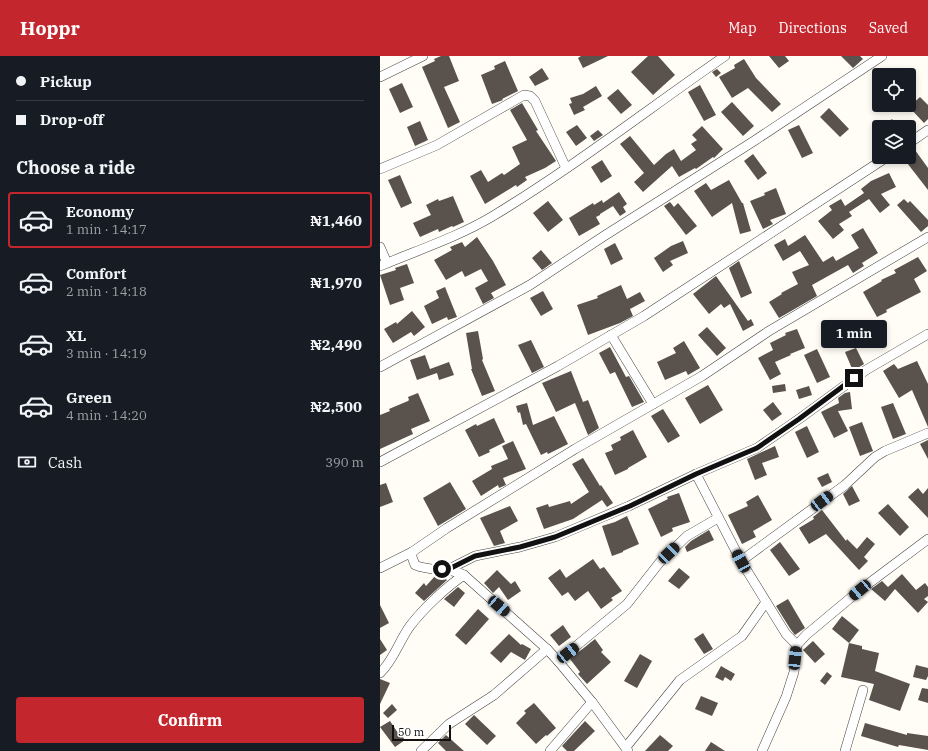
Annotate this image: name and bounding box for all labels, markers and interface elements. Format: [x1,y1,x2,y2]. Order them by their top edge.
text: Hoppr [20,16,80,40]
text: Map [728,19,757,37]
text: Directions [779,19,847,37]
text: Saved [869,19,908,37]
map controls [872,68,916,164]
button: locate [872,68,916,112]
text: Pickup [40,72,92,91]
text: Drop-off [40,110,104,129]
button: layers [872,120,916,164]
text: Choose a ride [16,156,135,179]
icon: car [18,202,54,238]
text: Economy [66,202,134,221]
text: ₦1,460 [310,211,362,230]
text: 1 min · 14:17 [66,221,147,238]
icon: car [18,264,54,300]
text: Comfort [66,264,126,283]
text: ₦1,970 [310,273,362,292]
text: 2 min · 14:18 [66,283,147,300]
callout: 1 min [821,320,887,348]
text: 1 min [836,325,872,342]
icon: car [18,326,54,362]
text: XL [66,326,86,345]
text: ₦2,490 [310,335,362,354]
text: 3 min · 14:19 [66,345,147,362]
route end [845,369,863,387]
icon: car [18,388,54,424]
text: Green [66,388,112,407]
text: ₦2,500 [310,397,362,416]
text: 4 min · 14:20 [66,407,147,424]
icon: cash [16,451,38,473]
text: Cash [48,453,82,472]
text: 390 m [325,454,364,471]
car [809,489,835,513]
car [656,540,682,566]
car [730,548,752,574]
route start [433,560,451,578]
car [847,578,873,602]
car [486,594,512,618]
car [555,641,581,665]
car [788,645,802,671]
button: Confirm [16,697,364,743]
scale bar [392,723,451,742]
text: 50 m [398,725,424,739]

